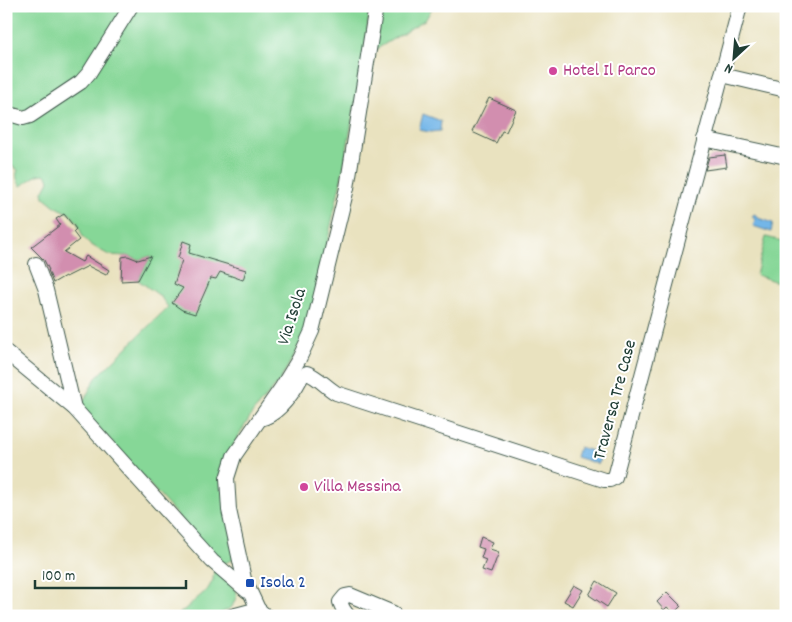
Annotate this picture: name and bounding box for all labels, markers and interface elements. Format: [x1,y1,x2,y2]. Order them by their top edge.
north arrow [710,32,760,82]
text: N [722,57,737,78]
place label: Hotel Il Parco [563,59,656,84]
marker: Hotel Il Parco [547,65,559,77]
street label: Via Isola [272,285,314,349]
street label: Traversa Tre Case [588,337,644,463]
place label: Villa Messina [314,475,401,500]
marker: Villa Messina [298,481,310,493]
scale bar [35,557,186,589]
text: 100 m [42,566,75,588]
place label: Isola 2 [260,571,306,596]
marker: Isola 2 [244,577,256,589]

